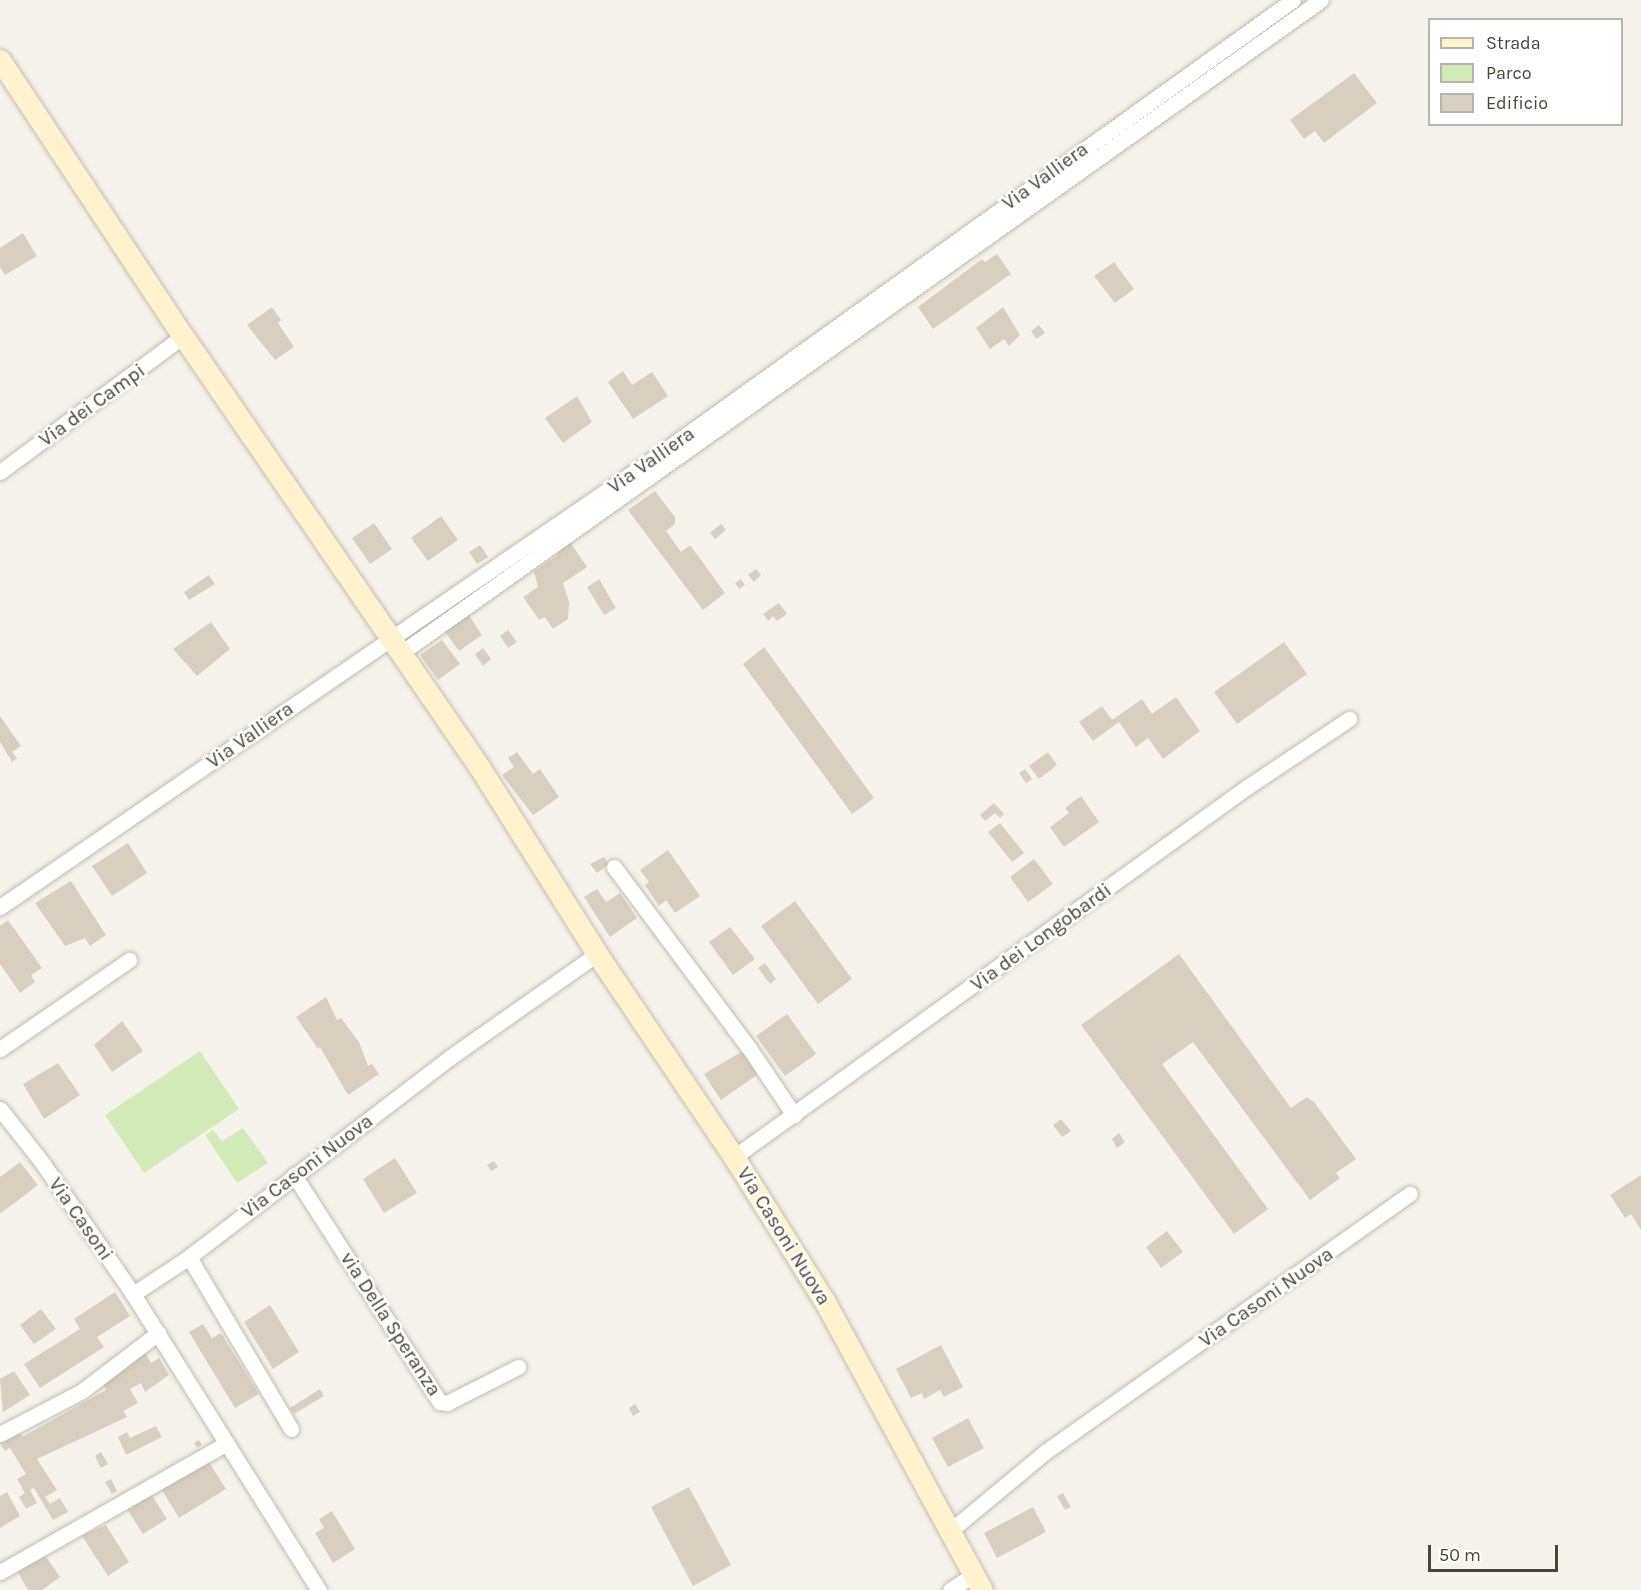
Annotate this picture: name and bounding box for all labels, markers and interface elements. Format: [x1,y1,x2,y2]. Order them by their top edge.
legend [1428,18,1623,126]
text: Strada [1486,32,1541,54]
text: Parco [1486,62,1532,84]
text: Edificio [1486,92,1548,114]
street label: Via Valliera [997,137,1093,215]
street label: Via dei Campi [34,358,150,452]
street label: Via Valliera [603,421,699,499]
street label: Via Valliera [202,696,298,774]
street label: Via dei Longobardi [966,878,1116,996]
street label: Via Casoni Nuova [237,1109,377,1223]
street label: Via Casoni Nuova [732,1163,836,1309]
street label: Via Casoni [44,1173,118,1265]
street label: Via Casoni Nuova [1194,1242,1338,1352]
street label: via Della Speranza [335,1247,447,1401]
scale bar [1431,1533,1562,1571]
text: 50 m [1439,1544,1481,1566]

